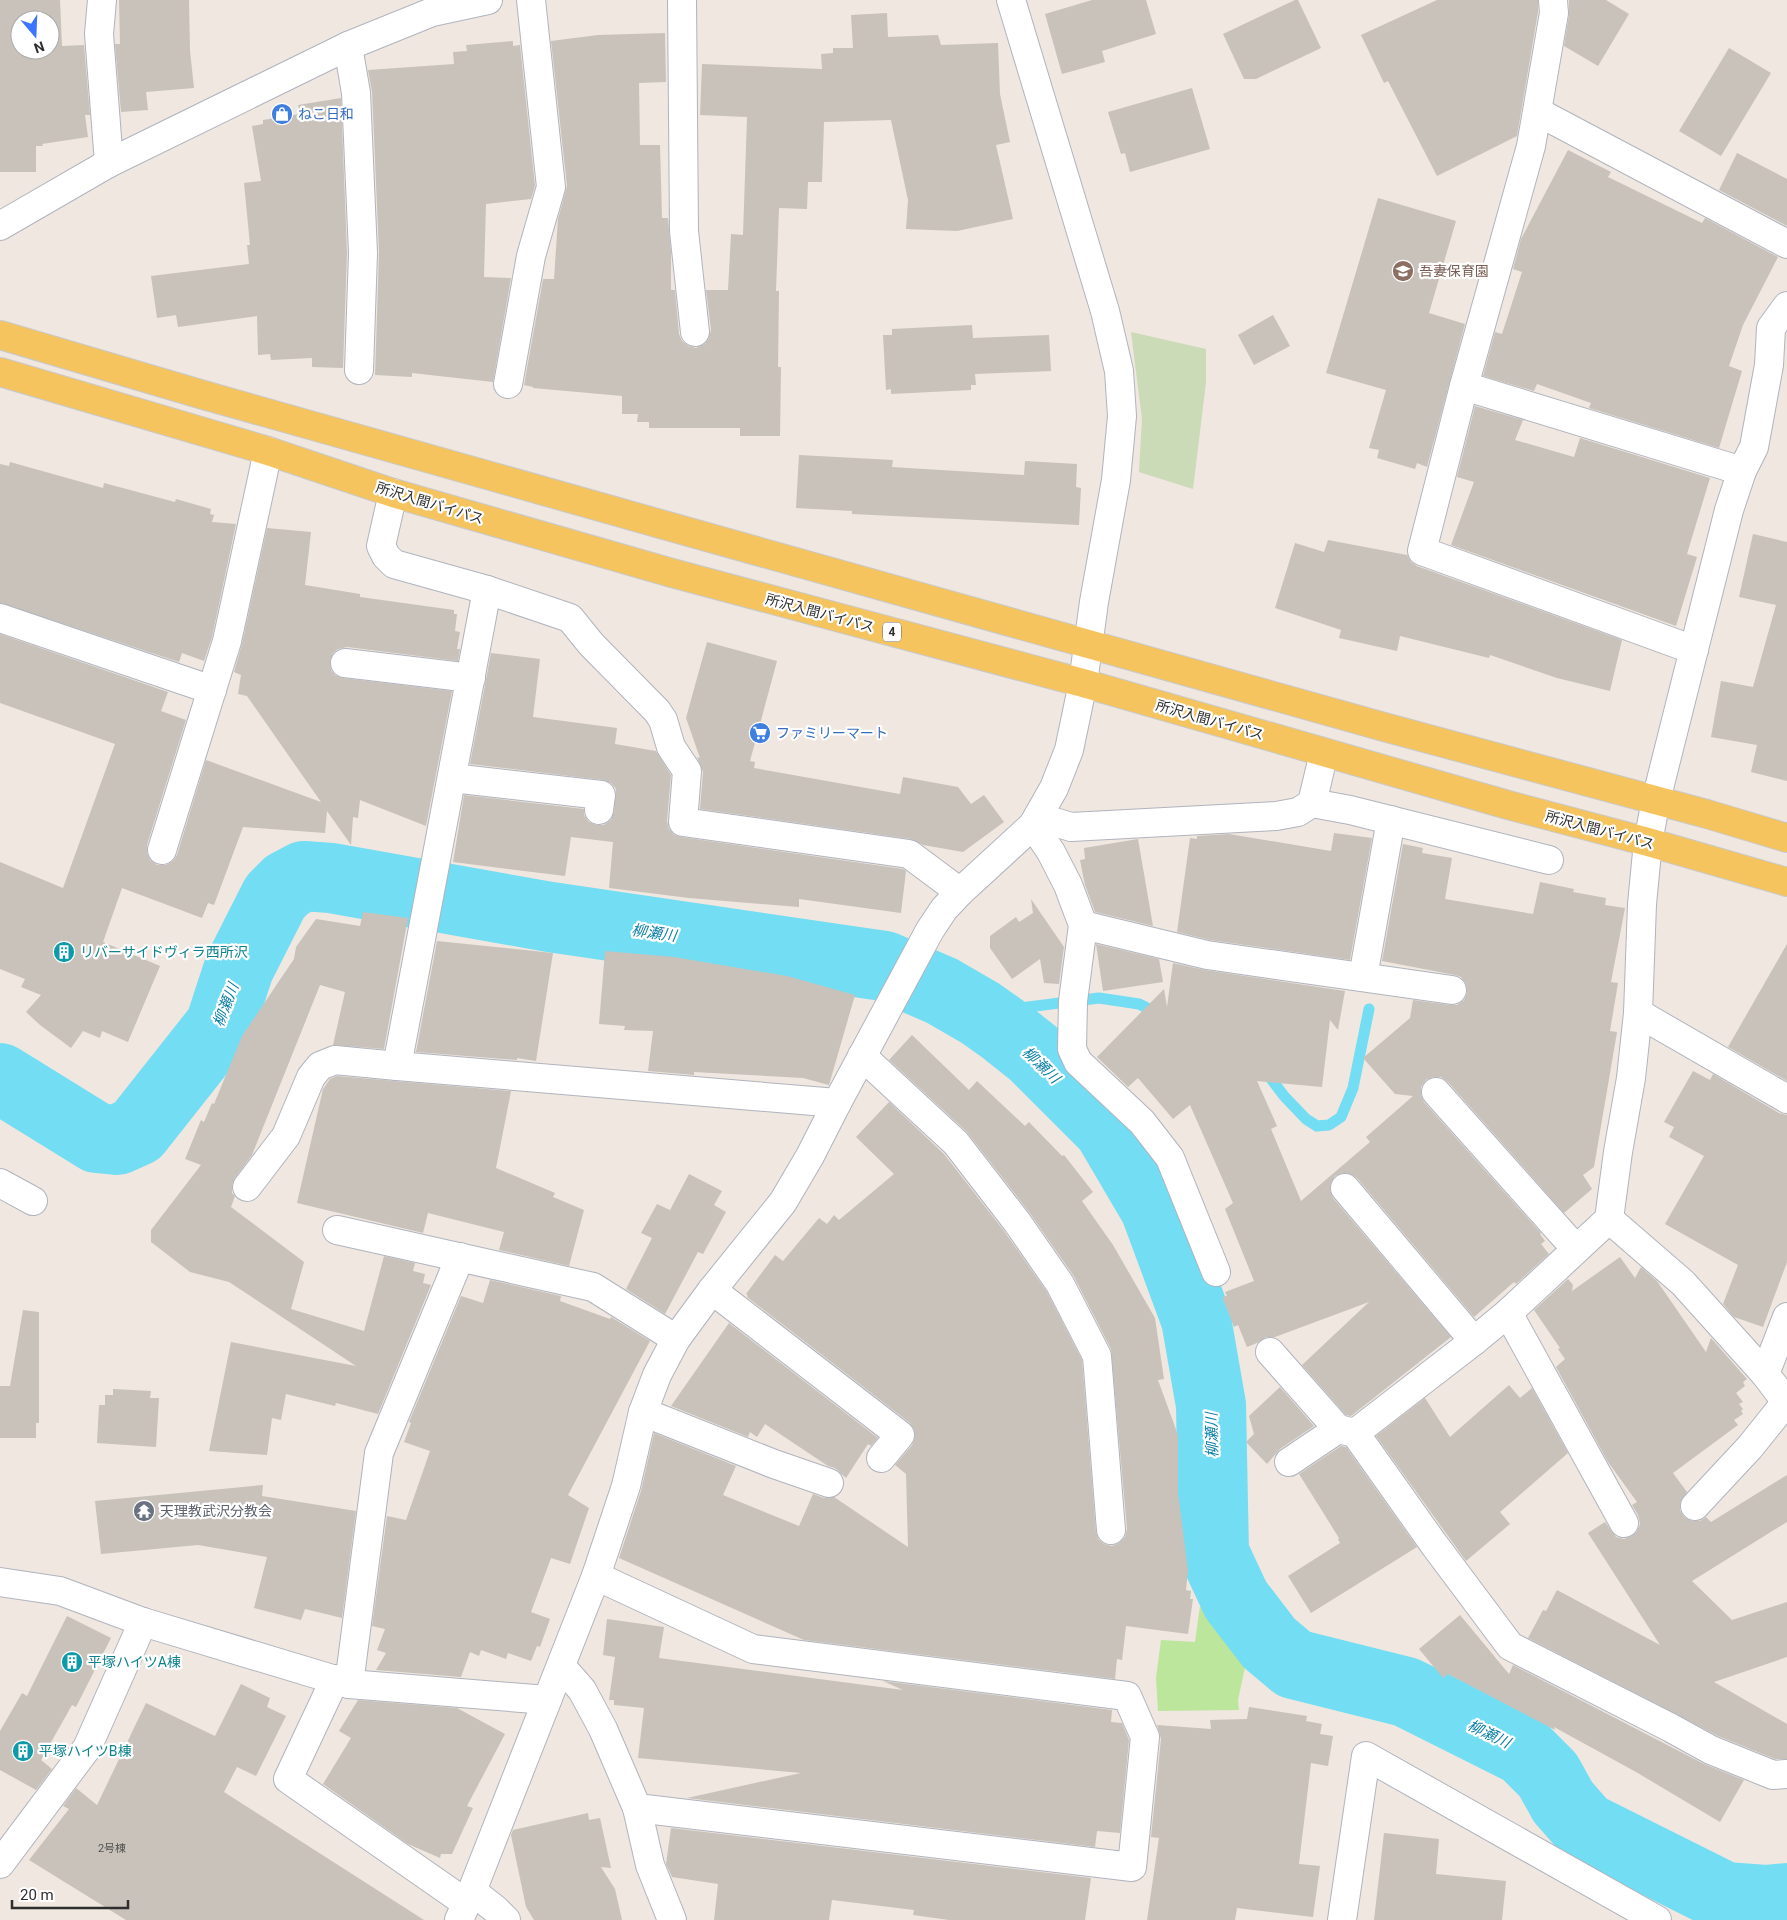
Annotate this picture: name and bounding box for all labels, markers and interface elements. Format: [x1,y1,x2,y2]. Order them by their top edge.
north arrow [10,10,60,60]
text: N [32,38,47,56]
shop icon: ねこ日和 [270,102,294,126]
place label: ねこ日和 [298,106,354,122]
school or university icon: 吾妻保育園 [1391,259,1415,283]
place label: 吾妻保育園 [1419,263,1489,279]
street label: 所沢入間バイパス [374,479,486,527]
street label: 所沢入間バイパス [764,591,876,635]
road number: 4 [883,622,901,642]
street label: 所沢入間バイパス [1154,697,1266,743]
supermarket icon: ファミリーマート [748,721,772,745]
place label: ファミリーマート [776,725,888,741]
street label: 所沢入間バイパス [1544,808,1656,852]
water label: 柳瀬川 [630,921,680,945]
building icon: リバーサイドヴィラ西所沢 [52,940,76,964]
place label: リバーサイドヴィラ西所沢 [80,944,248,960]
water label: 柳瀬川 [210,979,243,1029]
water label: 柳瀬川 [1019,1043,1065,1088]
water label: 柳瀬川 [1203,1410,1221,1458]
temple icon: 天理教武沢分教会 [132,1499,156,1523]
place label: 天理教武沢分教会 [160,1503,272,1519]
building icon: 平塚ハイツA棟 [60,1650,84,1674]
place label: 平塚ハイツA棟 [88,1654,181,1670]
water label: 柳瀬川 [1465,1716,1515,1753]
building icon: 平塚ハイツB棟 [11,1739,35,1763]
place label: 平塚ハイツB棟 [39,1743,131,1759]
house number: 2号棟 [98,1842,126,1855]
scale bar [12,1878,129,1910]
text: 20 m [20,1886,54,1904]

